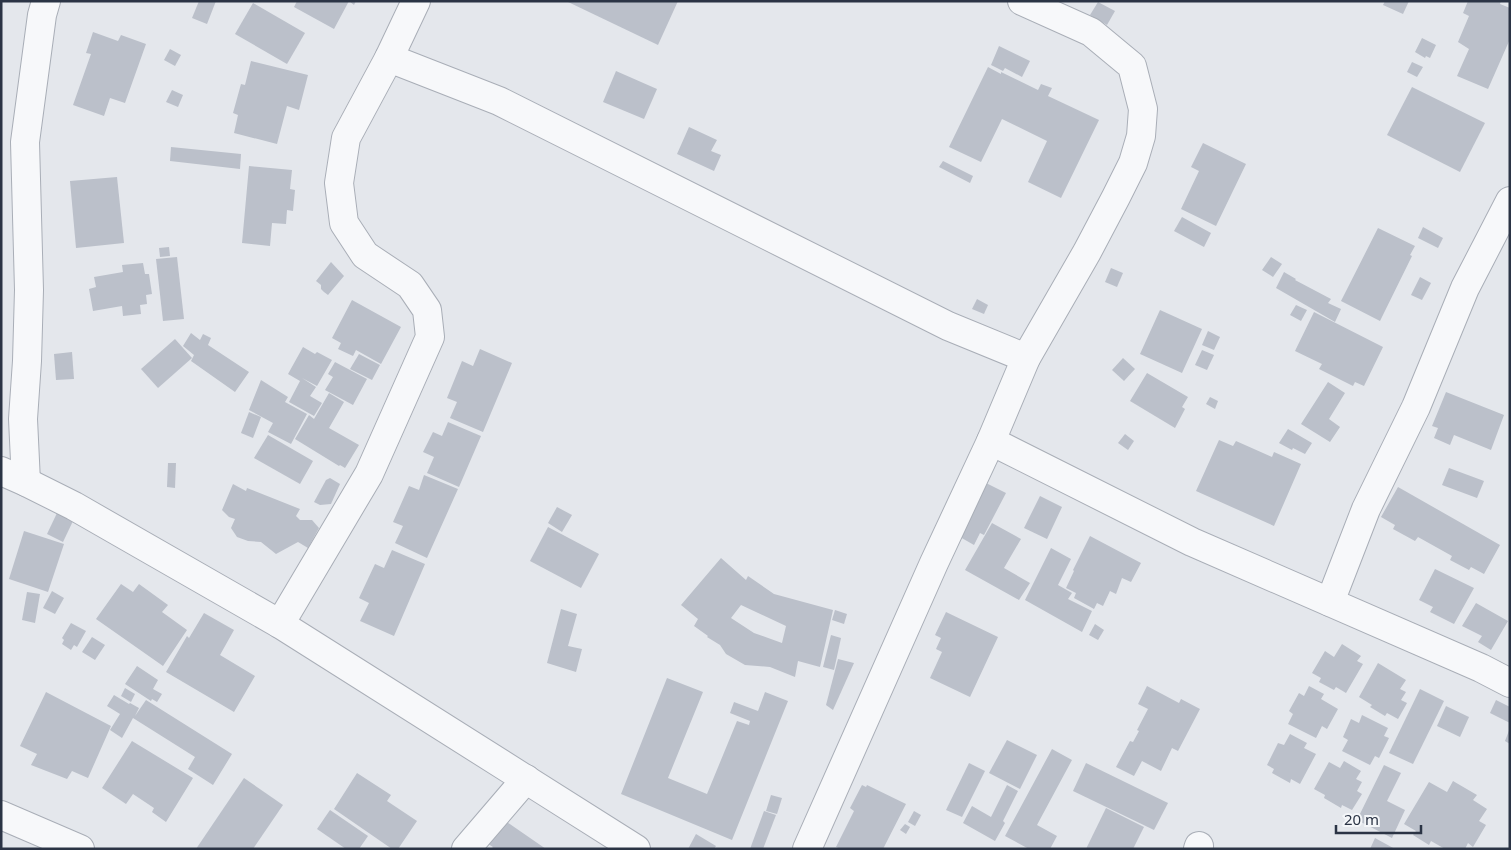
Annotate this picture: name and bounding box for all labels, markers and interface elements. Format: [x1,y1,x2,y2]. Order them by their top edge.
scale bar [1336,802,1421,834]
text: 20 m [1344,809,1379,829]

